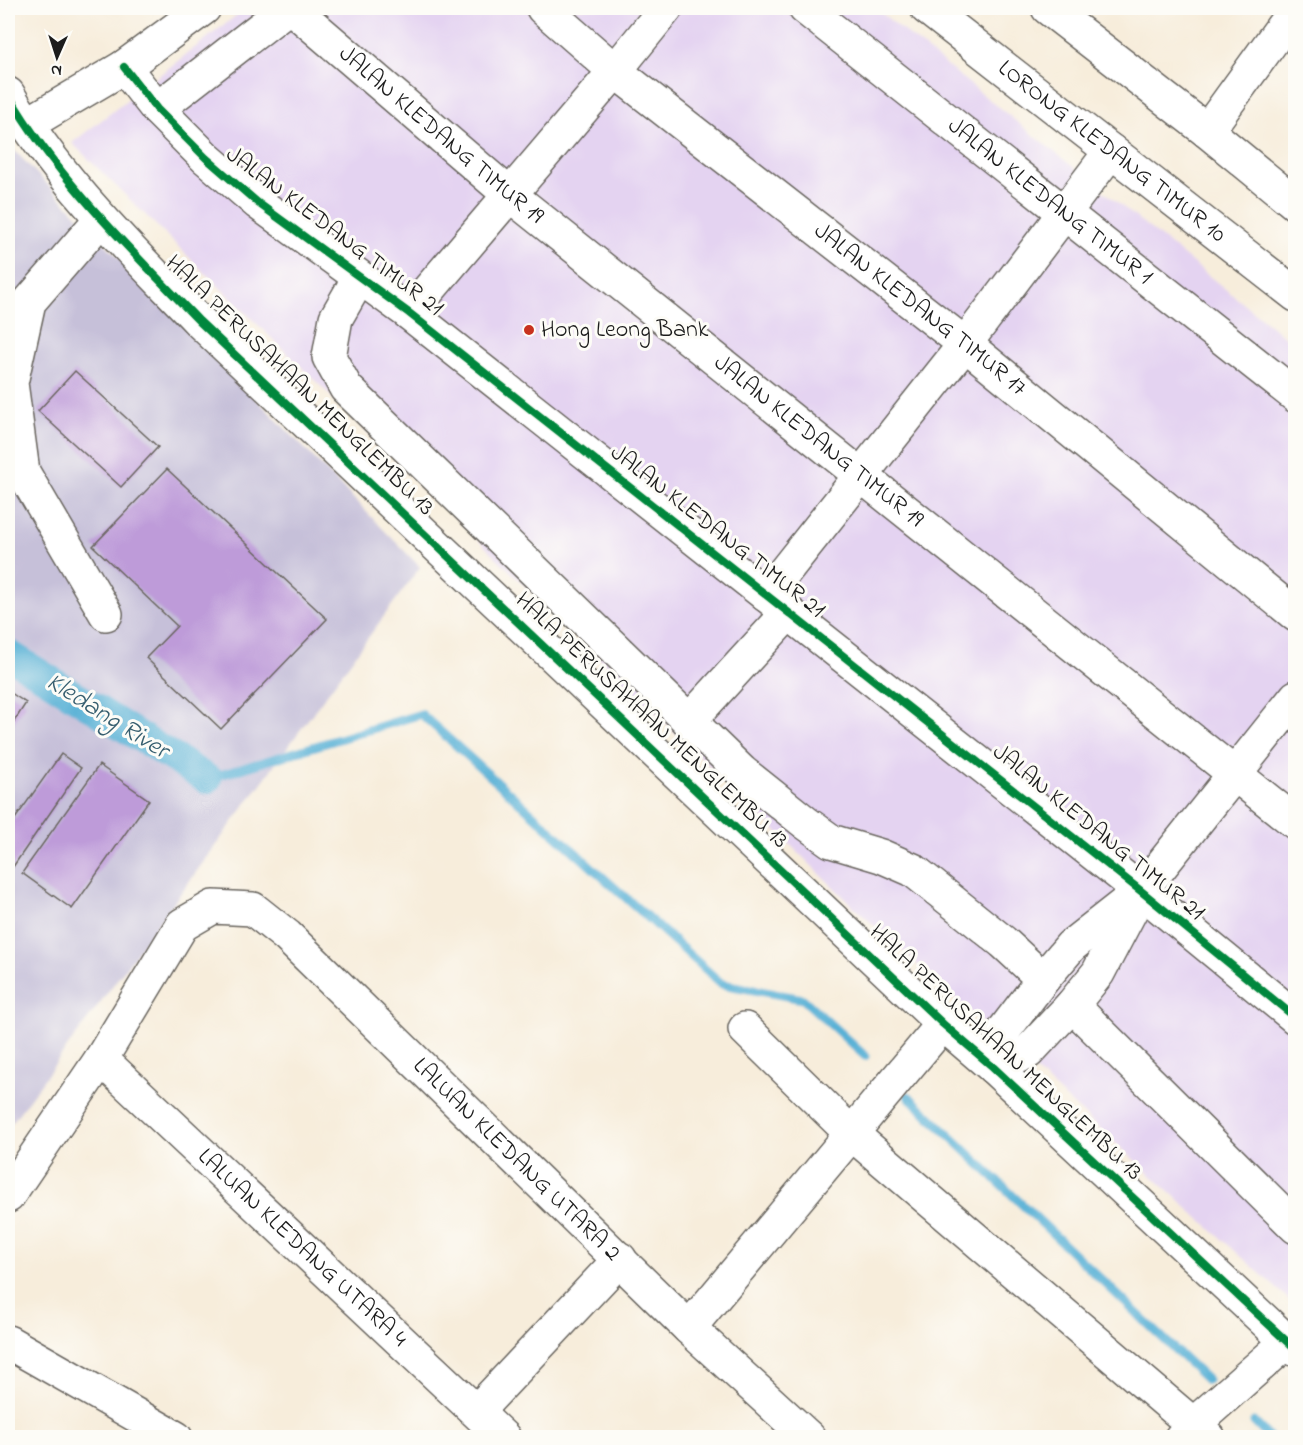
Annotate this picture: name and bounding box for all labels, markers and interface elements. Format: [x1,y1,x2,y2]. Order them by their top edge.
north arrow [27,27,87,87]
street label: JALAN KLEDANG TIMUR 19 [331,38,552,234]
street label: LORONG KLEDANG TIMUR 10 [990,52,1233,252]
text: N [50,58,62,82]
street label: JALAN KLEDANG TIMUR 1 [940,109,1160,294]
street label: JALAN KLEDANG TIMUR 21 [218,138,451,326]
street label: JALAN KLEDANG TIMUR 17 [806,215,1034,405]
street label: HALA PERUSAHAAN MENGLEMBU 13 [156,247,442,525]
place label: Hong Leong Bank [541,313,709,348]
marker: Hong Leong Bank [522,323,536,337]
street label: JALAN KLEDANG TIMUR 19 [706,346,932,537]
street label: JALAN KLEDANG TIMUR 21 [602,437,832,628]
street label: HALA PERUSAHAAN MENGLEMBU 13 [506,584,796,858]
water label: Kledang River [38,664,178,771]
street label: JALAN KLEDANG TIMUR 21 [984,736,1212,930]
street label: HALA PERUSAHAAN MENGLEMBU 13 [860,916,1150,1190]
street label: LALUAN KLEDANG UTARA 2 [404,1050,629,1270]
street label: LALUAN KLEDANG UTARA 4 [189,1140,415,1356]

